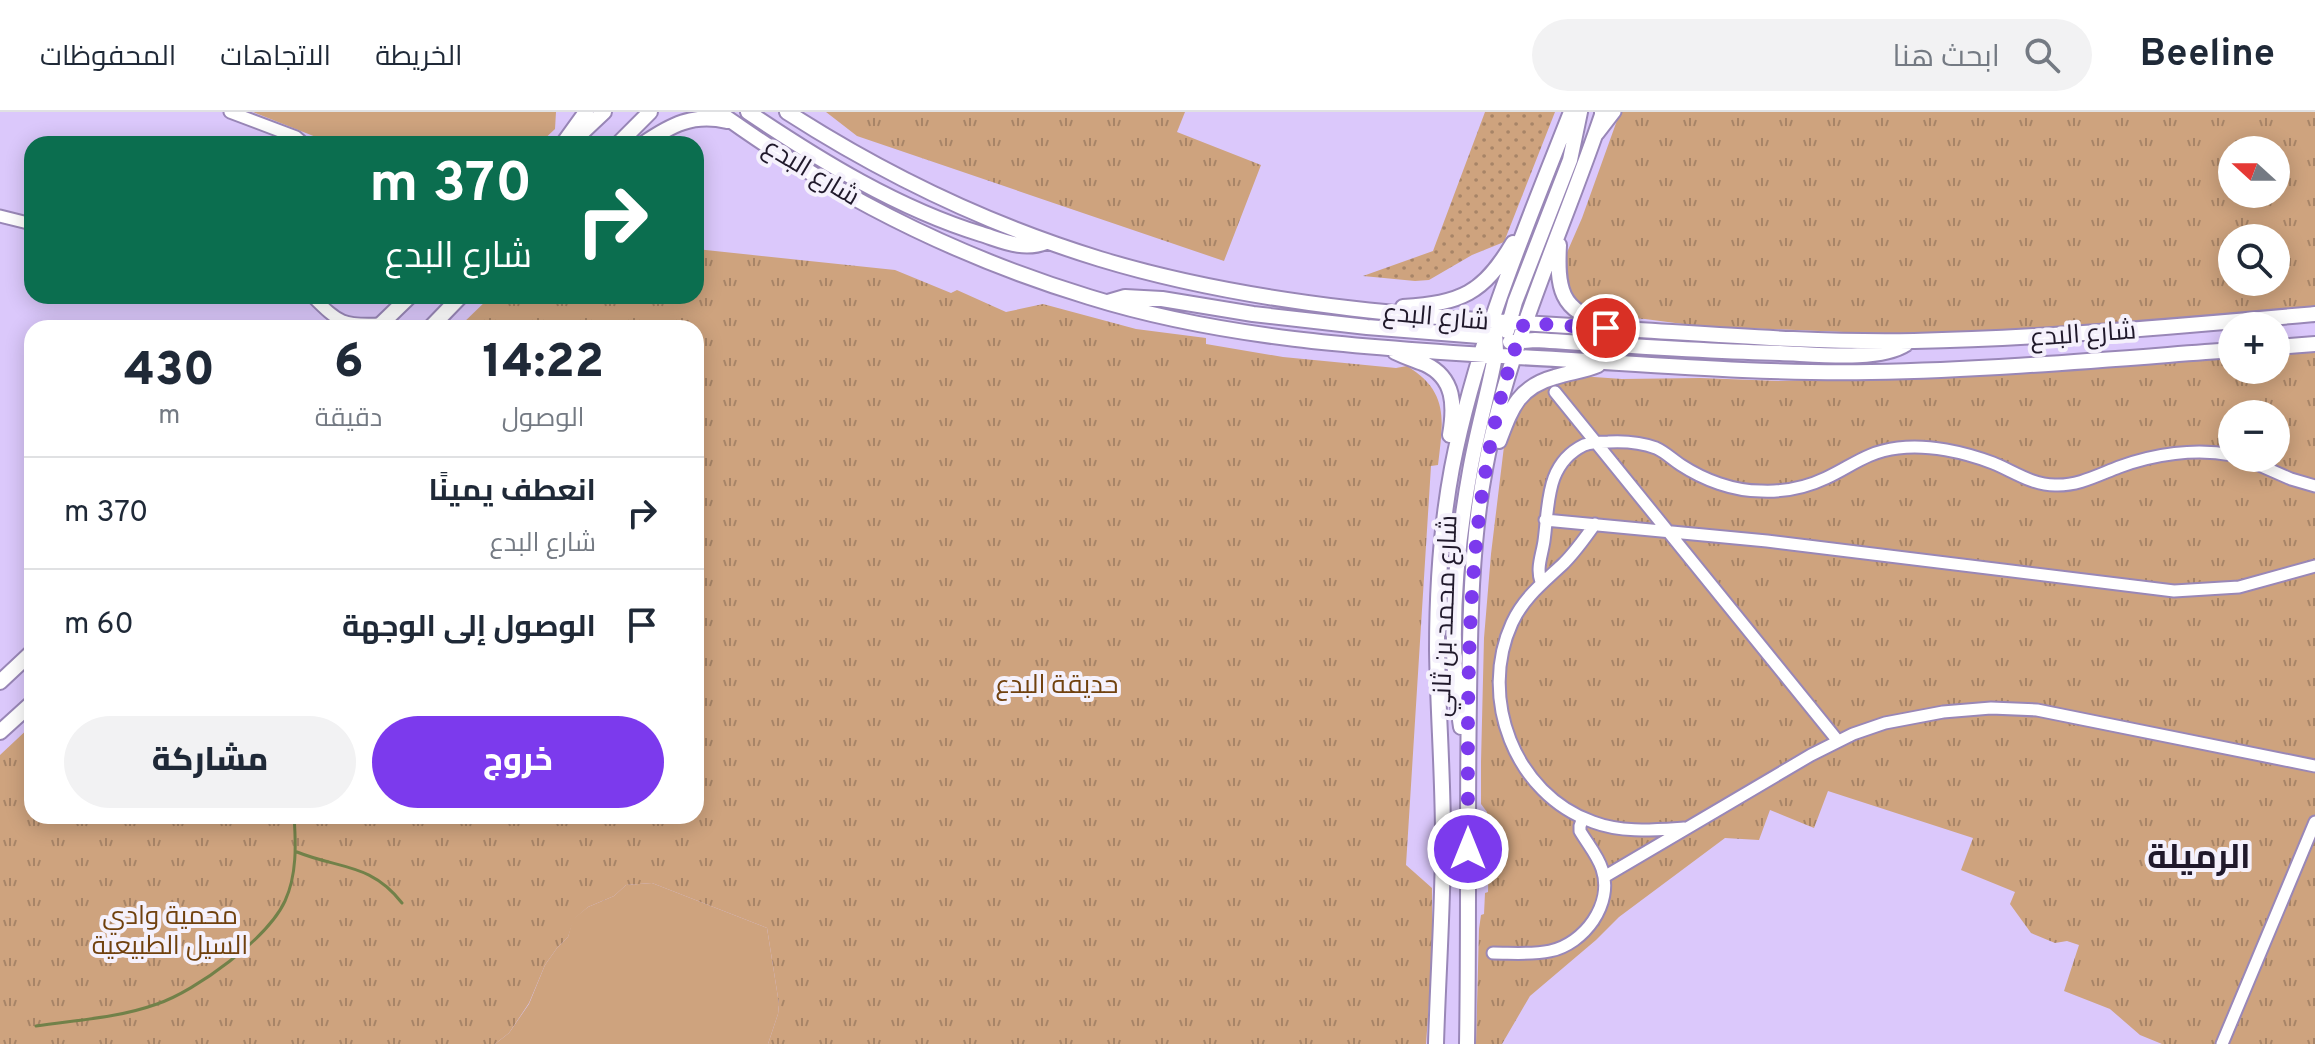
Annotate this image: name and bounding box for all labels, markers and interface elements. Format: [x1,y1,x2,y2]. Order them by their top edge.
search box [1532,19,2092,91]
text: Beeline [2140,31,2275,80]
icon: search [2020,33,2064,77]
text: المحفوظات [40,40,176,76]
text: الاتجاهات [220,40,331,76]
text: الخريطة [375,40,463,76]
text: ابحث هنا [1893,40,2000,77]
street label: شارع البدع [757,132,865,215]
north arrow [2218,136,2290,208]
map controls [2218,136,2290,472]
text: 370 m [369,151,532,221]
icon: right [560,168,664,272]
button: search [2218,224,2290,296]
text: شارع البدع [385,235,532,281]
pin [1572,294,1640,362]
street label: شارع البدع [1381,297,1490,340]
icon: arrive [1584,306,1628,350]
button: + [2218,312,2290,384]
street label: شارع البدع [2029,315,2137,356]
text: 6 [334,334,363,394]
text: 14:22 [482,334,604,394]
text: 430 [124,342,215,402]
text: m [158,400,180,433]
button: − [2218,400,2290,472]
text: دقيقة [315,403,382,436]
text: الوصول [502,403,585,436]
text: انعطف يمينًا [429,474,596,511]
icon: right [620,491,664,535]
text: 370 m [64,495,148,532]
street label: شارع محمد بن ثاني [1426,514,1469,718]
text: شارع البدع [489,528,596,561]
icon: arrive [620,603,664,647]
text: 60 m [64,607,134,644]
text: الوصول إلى الوجهة [342,610,596,647]
park label: حديقة البدع [995,670,1119,703]
button: مشاركة [64,716,356,808]
button: خروج [372,716,664,808]
position arrow [1426,807,1510,891]
district label: الرميلة [2147,838,2251,881]
park label: محمية وادي السيل الطبيعية [92,901,248,964]

